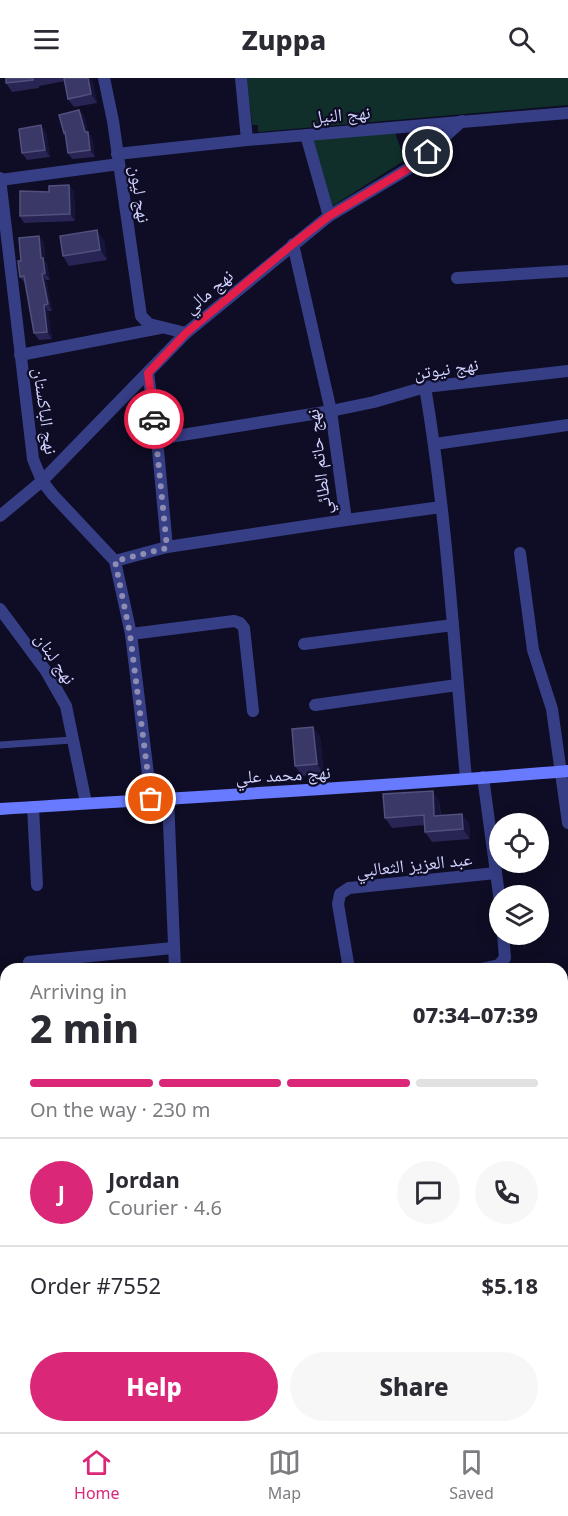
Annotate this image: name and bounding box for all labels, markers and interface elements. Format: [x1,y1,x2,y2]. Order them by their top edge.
text: Zuppa [242,21,326,58]
icon: menu [30,23,63,56]
icon: search [505,23,538,56]
street label: نهج النيل [311,99,372,130]
pin [402,126,453,177]
icon: home [411,135,444,168]
street label: نهج ليون [124,164,157,224]
street label: نهج مالي [178,263,240,321]
street label: نهج نيوتن [412,352,480,385]
street label: نهج الباكستان [27,366,64,456]
courier [124,389,184,449]
icon: car [138,403,171,436]
street label: نهج حاتم الطائي [300,407,340,516]
street label: نهج لبنان [29,627,82,689]
street label: نهج محمد علي [235,760,331,792]
pin [125,773,176,824]
icon: bag [134,782,167,815]
map controls [489,813,549,945]
button: locate [489,813,549,873]
street label: عبد العزيز الثعالبي [355,846,474,886]
button: layers [489,885,549,945]
text: Arriving in [30,978,127,1005]
text: 07:34–07:39 [413,999,538,1029]
text: 2 min [30,1001,139,1054]
text: On the way · 230 m [30,1096,210,1123]
button: chat [397,1161,460,1224]
button: phone [475,1161,538,1224]
text: Jordan [108,1164,180,1194]
text: J [58,1177,65,1207]
text: Courier · 4.6 [108,1194,222,1221]
text: Order #7552 [30,1270,161,1300]
text: $5.18 [481,1270,538,1300]
button: Help [30,1352,278,1421]
button: Share [290,1352,538,1421]
tab: Home [74,1446,120,1504]
tab: Map [268,1446,301,1504]
tab: Saved [449,1446,494,1504]

